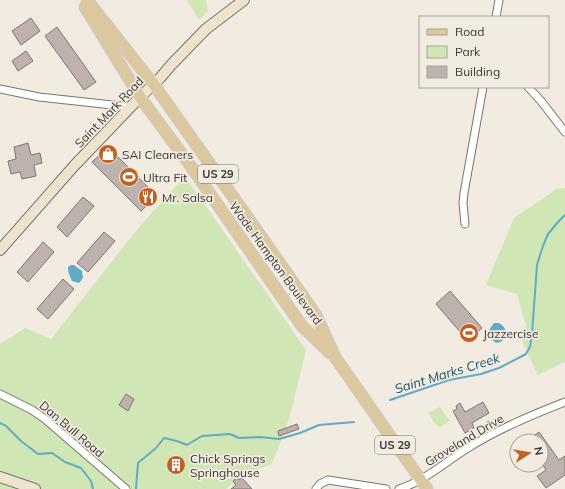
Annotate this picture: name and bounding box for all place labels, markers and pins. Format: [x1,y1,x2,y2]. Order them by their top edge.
shop icon: SAI Cleaners [97,143,119,165]
place label: SAI Cleaners [122,147,193,162]
sports icon: Ultra Fit [118,166,140,188]
place label: Ultra Fit [143,170,187,185]
restaurant icon: Mr. Salsa [137,186,159,208]
place label: Mr. Salsa [162,190,213,205]
sports icon: Jazzercise [458,322,480,344]
place label: Jazzercise [483,326,539,341]
place label: Chick Springs Springhouse [190,451,266,480]
building icon: Chick Springs Springhouse [165,454,187,476]

